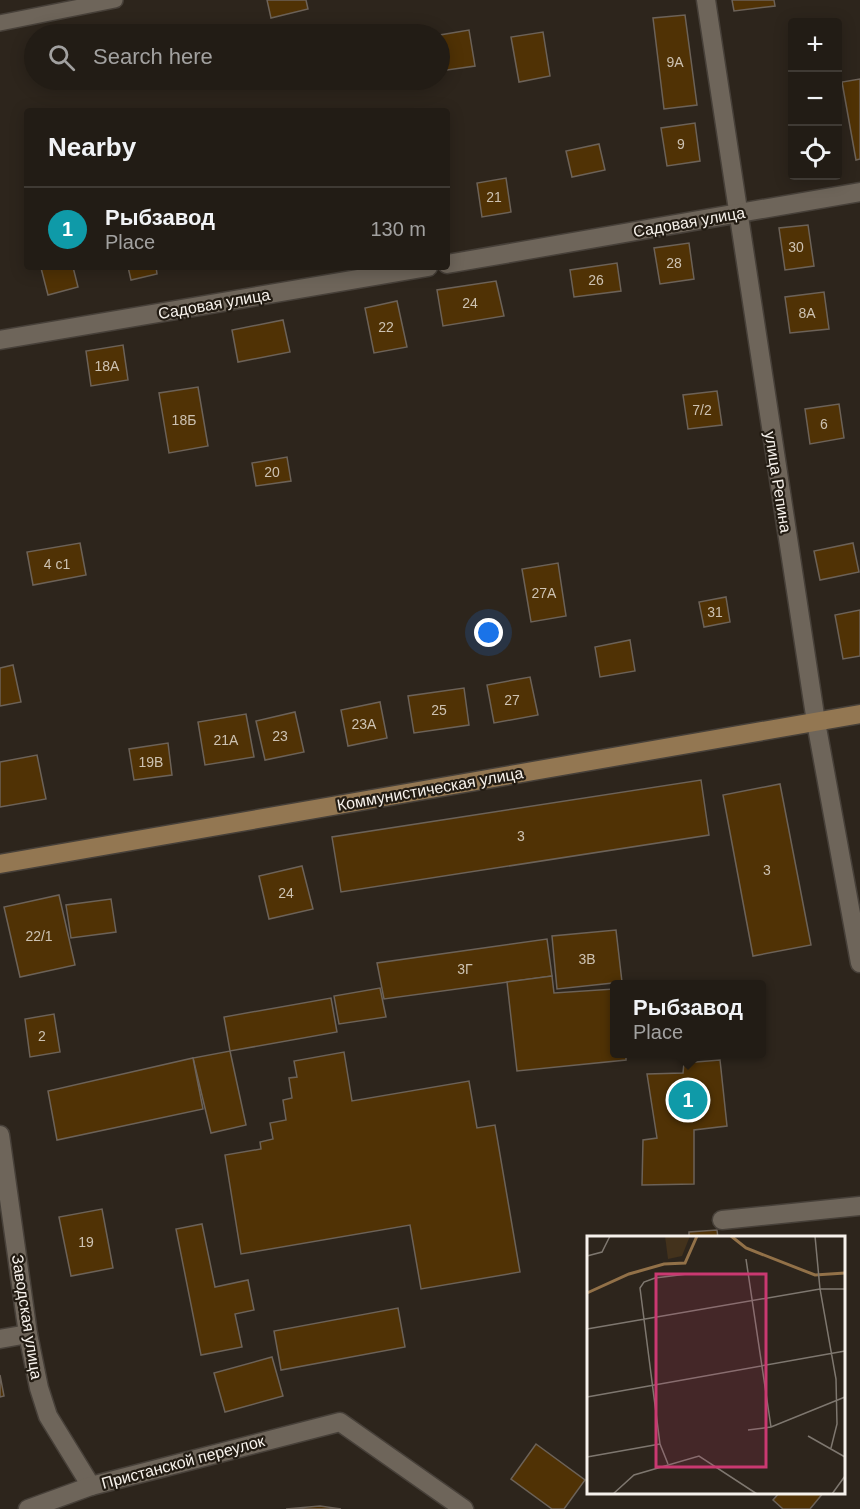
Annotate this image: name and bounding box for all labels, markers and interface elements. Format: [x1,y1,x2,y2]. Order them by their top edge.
map controls [788,18,842,180]
button: + [788,18,842,72]
search box [24,24,450,90]
icon: search [45,41,78,74]
text: Search here [93,44,213,69]
house number: 9А [666,54,684,70]
button: − [788,72,842,126]
button: locate [788,126,842,180]
text: Nearby [48,132,136,162]
house number: 9 [677,136,685,152]
house number: 21 [486,189,502,205]
street label: Садовая улица [632,204,746,240]
text: Рыбзавод [105,205,215,230]
text: 1 [62,218,73,240]
text: 130 m [370,218,426,240]
text: Place [105,231,155,253]
house number: 30 [788,239,804,255]
house number: 28 [666,255,682,271]
house number: 26 [588,272,604,288]
street label: Садовая улица [157,286,271,322]
house number: 24 [462,295,478,311]
house number: 8А [798,305,816,321]
house number: 22 [378,319,394,335]
house number: 18А [95,358,120,374]
house number: 7/2 [692,402,712,418]
house number: 18Б [172,412,196,428]
house number: 6 [820,416,828,432]
street label: улица Репина [762,430,794,534]
house number: 20 [264,464,280,480]
house number: 4 с1 [44,556,70,572]
house number: 27А [532,585,557,601]
house number: 31 [707,604,723,620]
your location [474,618,503,647]
house number: 27 [504,692,520,708]
house number: 25 [431,702,447,718]
house number: 23А [352,716,377,732]
house number: 23 [272,728,288,744]
house number: 21А [214,732,239,748]
house number: 19В [139,754,163,770]
street label: Коммунистическая улица [335,764,525,814]
house number: 3 [517,828,525,844]
house number: 3 [763,862,771,878]
house number: 24 [278,885,294,901]
house number: 22/1 [25,928,53,944]
house number: 3В [578,951,596,967]
house number: 3Г [457,961,473,977]
popup [610,980,766,1058]
text: Рыбзавод [633,995,743,1020]
text: Place [633,1021,683,1043]
house number: 2 [38,1028,46,1044]
pin: 1 [668,1078,708,1122]
house number: 19 [78,1234,94,1250]
inset map [587,1236,845,1494]
street label: Заводская улица [9,1253,45,1381]
street label: Пристанской переулок [100,1432,267,1492]

